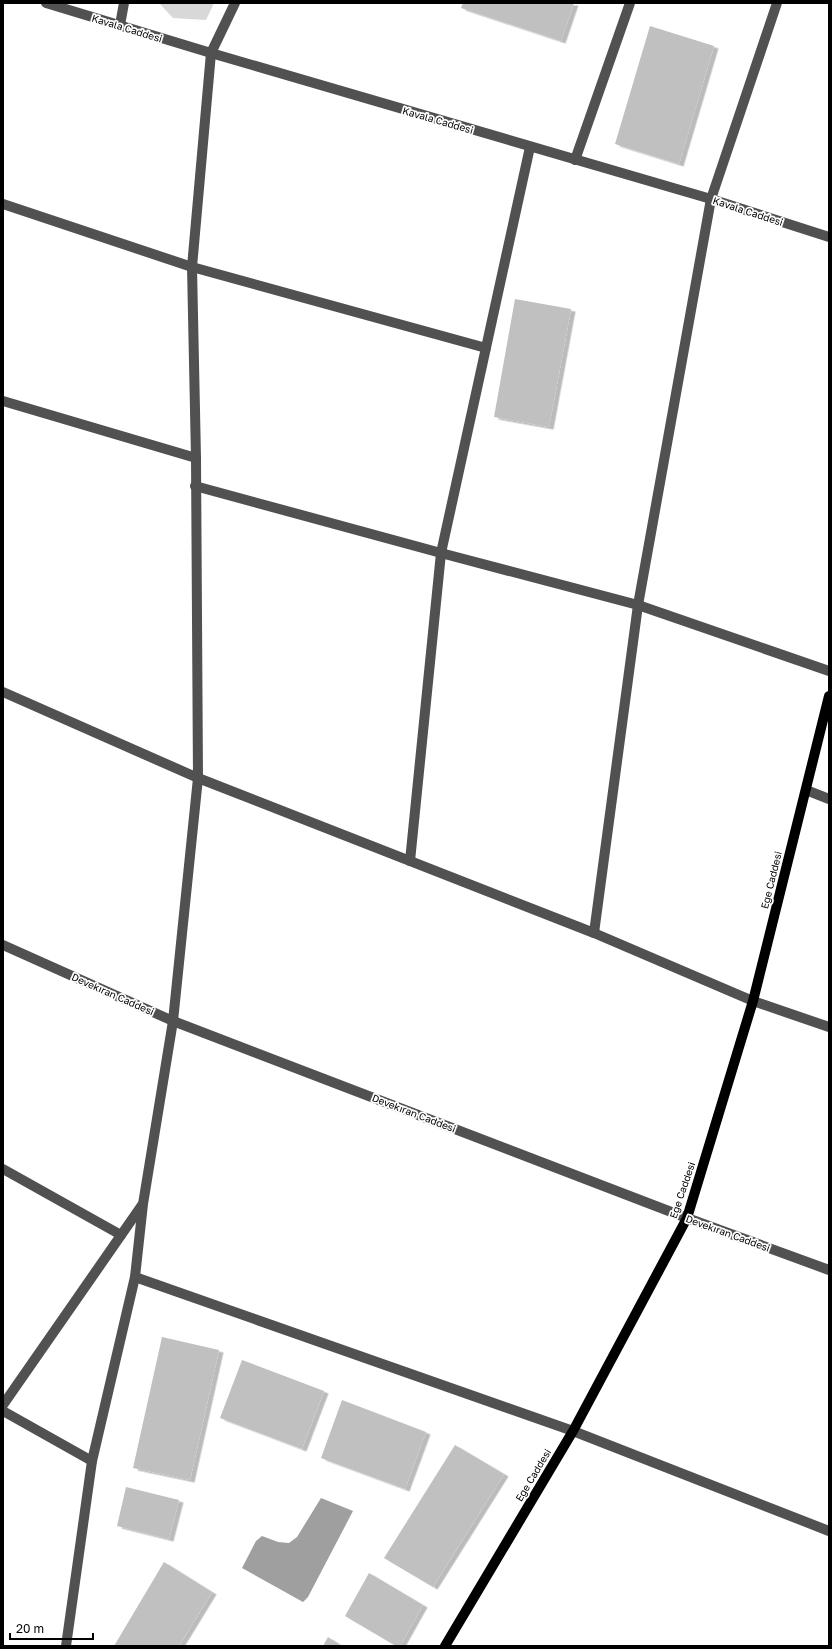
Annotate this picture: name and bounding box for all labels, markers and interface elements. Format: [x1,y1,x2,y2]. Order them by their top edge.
street label: Kavala Caddesi [90,12,164,44]
street label: Kavala Caddesi [401,104,475,136]
street label: Kavala Caddesi [711,194,785,228]
street label: Ege Caddesi [758,850,784,910]
street label: Devekıran Caddesi [70,970,156,1018]
street label: Devekıran Caddesi [370,1091,458,1135]
street label: Ege Caddesi [667,1160,697,1220]
street label: Devekıran Caddesi [684,1212,772,1254]
street label: Ege Caddesi [513,1447,553,1503]
scale bar [10,1615,93,1641]
text: 20 m [16,1621,44,1636]

